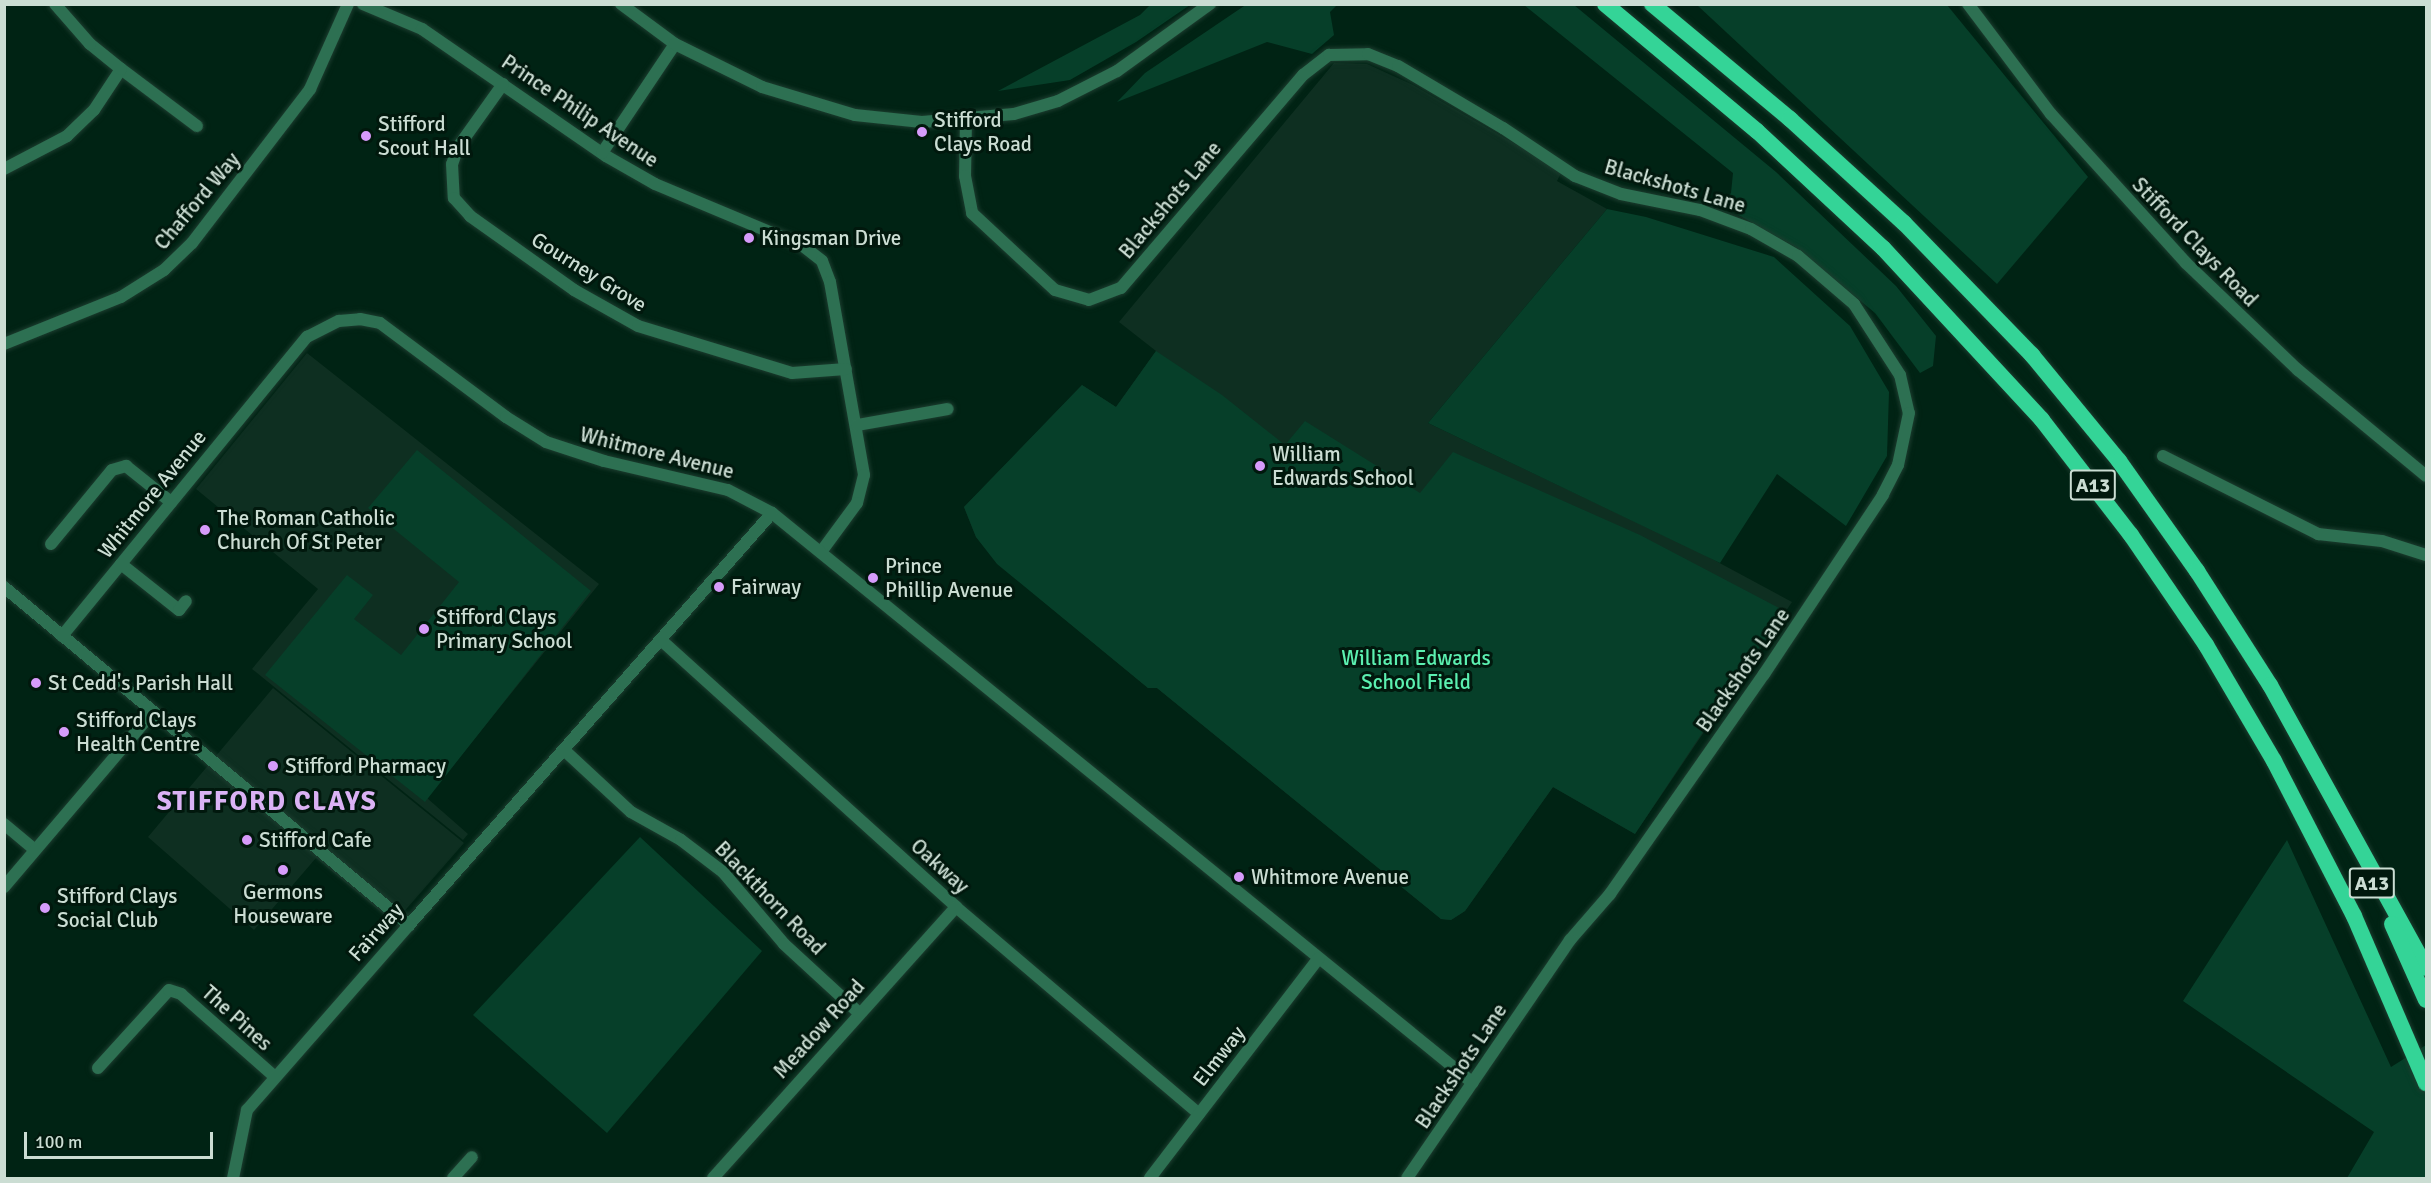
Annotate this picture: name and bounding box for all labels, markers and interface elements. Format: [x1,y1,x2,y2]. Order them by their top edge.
street label: Prince Philip Avenue [497,49,663,173]
place label: Stifford Clays Road [934,107,1032,157]
place label: Stifford Scout Hall [378,111,471,161]
marker: Stifford Clays Road [915,125,929,139]
marker: Stifford Scout Hall [359,129,373,143]
street label: Blackshots Lane [1113,136,1227,264]
street label: Chafford Way [149,147,245,255]
street label: Blackshots Lane [1601,154,1749,218]
street label: Stifford Clays Road [2127,172,2263,312]
place label: Kingsman Drive [761,225,901,251]
street label: Gourney Grove [527,227,651,317]
marker: Kingsman Drive [742,231,756,245]
street label: Whitmore Avenue [577,422,737,484]
street label: Whitmore Avenue [92,425,212,563]
place label: William Edwards School [1272,441,1414,491]
marker: William Edwards School [1253,459,1267,473]
road number: A13 [2069,468,2117,502]
place label: The Roman Catholic Church Of St Peter [217,505,395,555]
marker: The Roman Catholic Church Of St Peter [198,523,212,537]
place label: Prince Phillip Avenue [885,553,1013,603]
marker: Prince Phillip Avenue [866,571,880,585]
place label: Fairway [731,574,801,600]
marker: Fairway [712,580,726,594]
street label: Blackshots Lane [1691,603,1795,737]
place label: Stifford Clays Primary School [436,604,572,654]
marker: Stifford Clays Primary School [417,622,431,636]
park label: William Edwards School Field [1341,645,1491,695]
place label: St Cedd's Parish Hall [48,670,233,696]
marker: St Cedd's Parish Hall [29,676,43,690]
place label: Stifford Clays Health Centre [76,707,200,757]
marker: Stifford Clays Health Centre [57,725,71,739]
place label: Stifford Pharmacy [285,753,446,779]
marker: Stifford Pharmacy [266,759,280,773]
district label: STIFFORD CLAYS [157,786,377,818]
place label: Stifford Cafe [259,827,372,853]
marker: Stifford Cafe [240,833,254,847]
street label: Oakway [906,833,974,899]
street label: Blackthorn Road [709,836,831,960]
marker: Germons Houseware [276,863,290,877]
place label: Whitmore Avenue [1251,864,1409,890]
road number: A13 [2348,866,2396,900]
marker: Whitmore Avenue [1232,870,1246,884]
place label: Germons Houseware [233,879,333,929]
place label: Stifford Clays Social Club [57,883,177,933]
street label: Fairway [343,898,409,966]
marker: Stifford Clays Social Club [38,901,52,915]
street label: Meadow Road [768,974,870,1084]
street label: The Pines [197,980,277,1056]
street label: Blackshots Lane [1410,999,1512,1133]
street label: Elmway [1188,1021,1250,1091]
scale bar [27,1120,216,1158]
text: 100 m [35,1131,82,1153]

